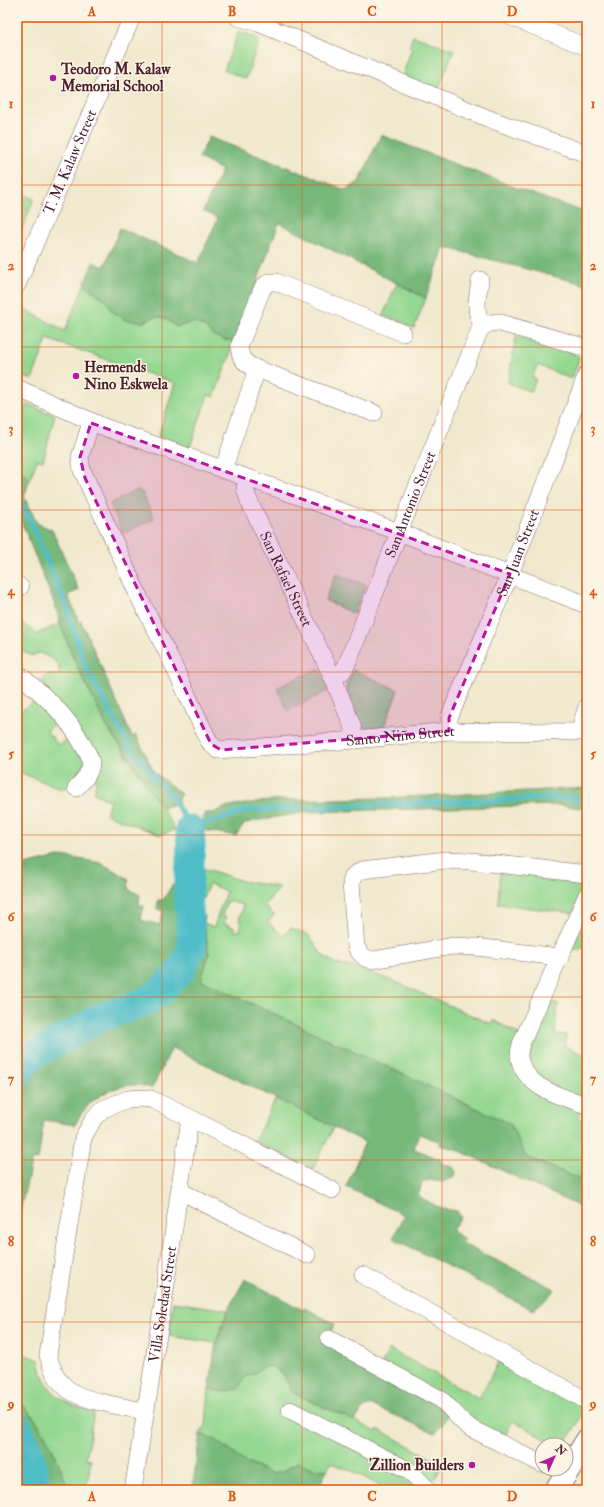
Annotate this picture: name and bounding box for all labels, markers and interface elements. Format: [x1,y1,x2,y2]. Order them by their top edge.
text: A [87,4,97,20]
text: B [228,4,236,20]
text: C [367,4,377,20]
text: D [507,4,518,20]
place label: Teodoro M. Kalaw Memorial School [60,60,171,96]
marker: Teodoro M. Kalaw Memorial School [48,73,58,83]
text: 1 [9,96,14,112]
text: 1 [591,96,596,112]
street label: T. M. Kalaw Street [39,107,101,217]
text: 2 [8,258,15,274]
text: 2 [590,258,597,274]
place label: Hermends Nino Eskwela [83,358,169,394]
marker: Hermends Nino Eskwela [71,371,81,381]
text: 3 [9,421,14,437]
text: 3 [591,421,596,437]
street label: San Antonio Street [381,448,440,560]
street label: San Juan Street [493,507,544,600]
street label: San Rafael Street [255,529,316,630]
text: 4 [6,583,15,599]
text: 4 [588,583,597,599]
street label: Santo Niño Street [345,722,455,751]
text: 5 [8,746,14,762]
text: 5 [590,746,596,762]
text: 6 [8,909,16,925]
text: 6 [590,909,598,925]
text: 7 [8,1071,15,1087]
text: 7 [590,1071,597,1087]
text: 8 [8,1234,14,1250]
text: 8 [590,1234,596,1250]
street label: Villa Soledad Street [145,1245,181,1364]
text: 9 [6,1396,15,1412]
text: 9 [588,1396,597,1412]
north arrow [534,1437,574,1477]
text: N [552,1441,570,1459]
place label: Zillion Builders [369,1456,464,1475]
marker: Zillion Builders [467,1460,477,1470]
text: A [87,1489,97,1505]
text: B [228,1489,236,1505]
text: C [367,1489,377,1505]
text: D [507,1489,518,1505]

